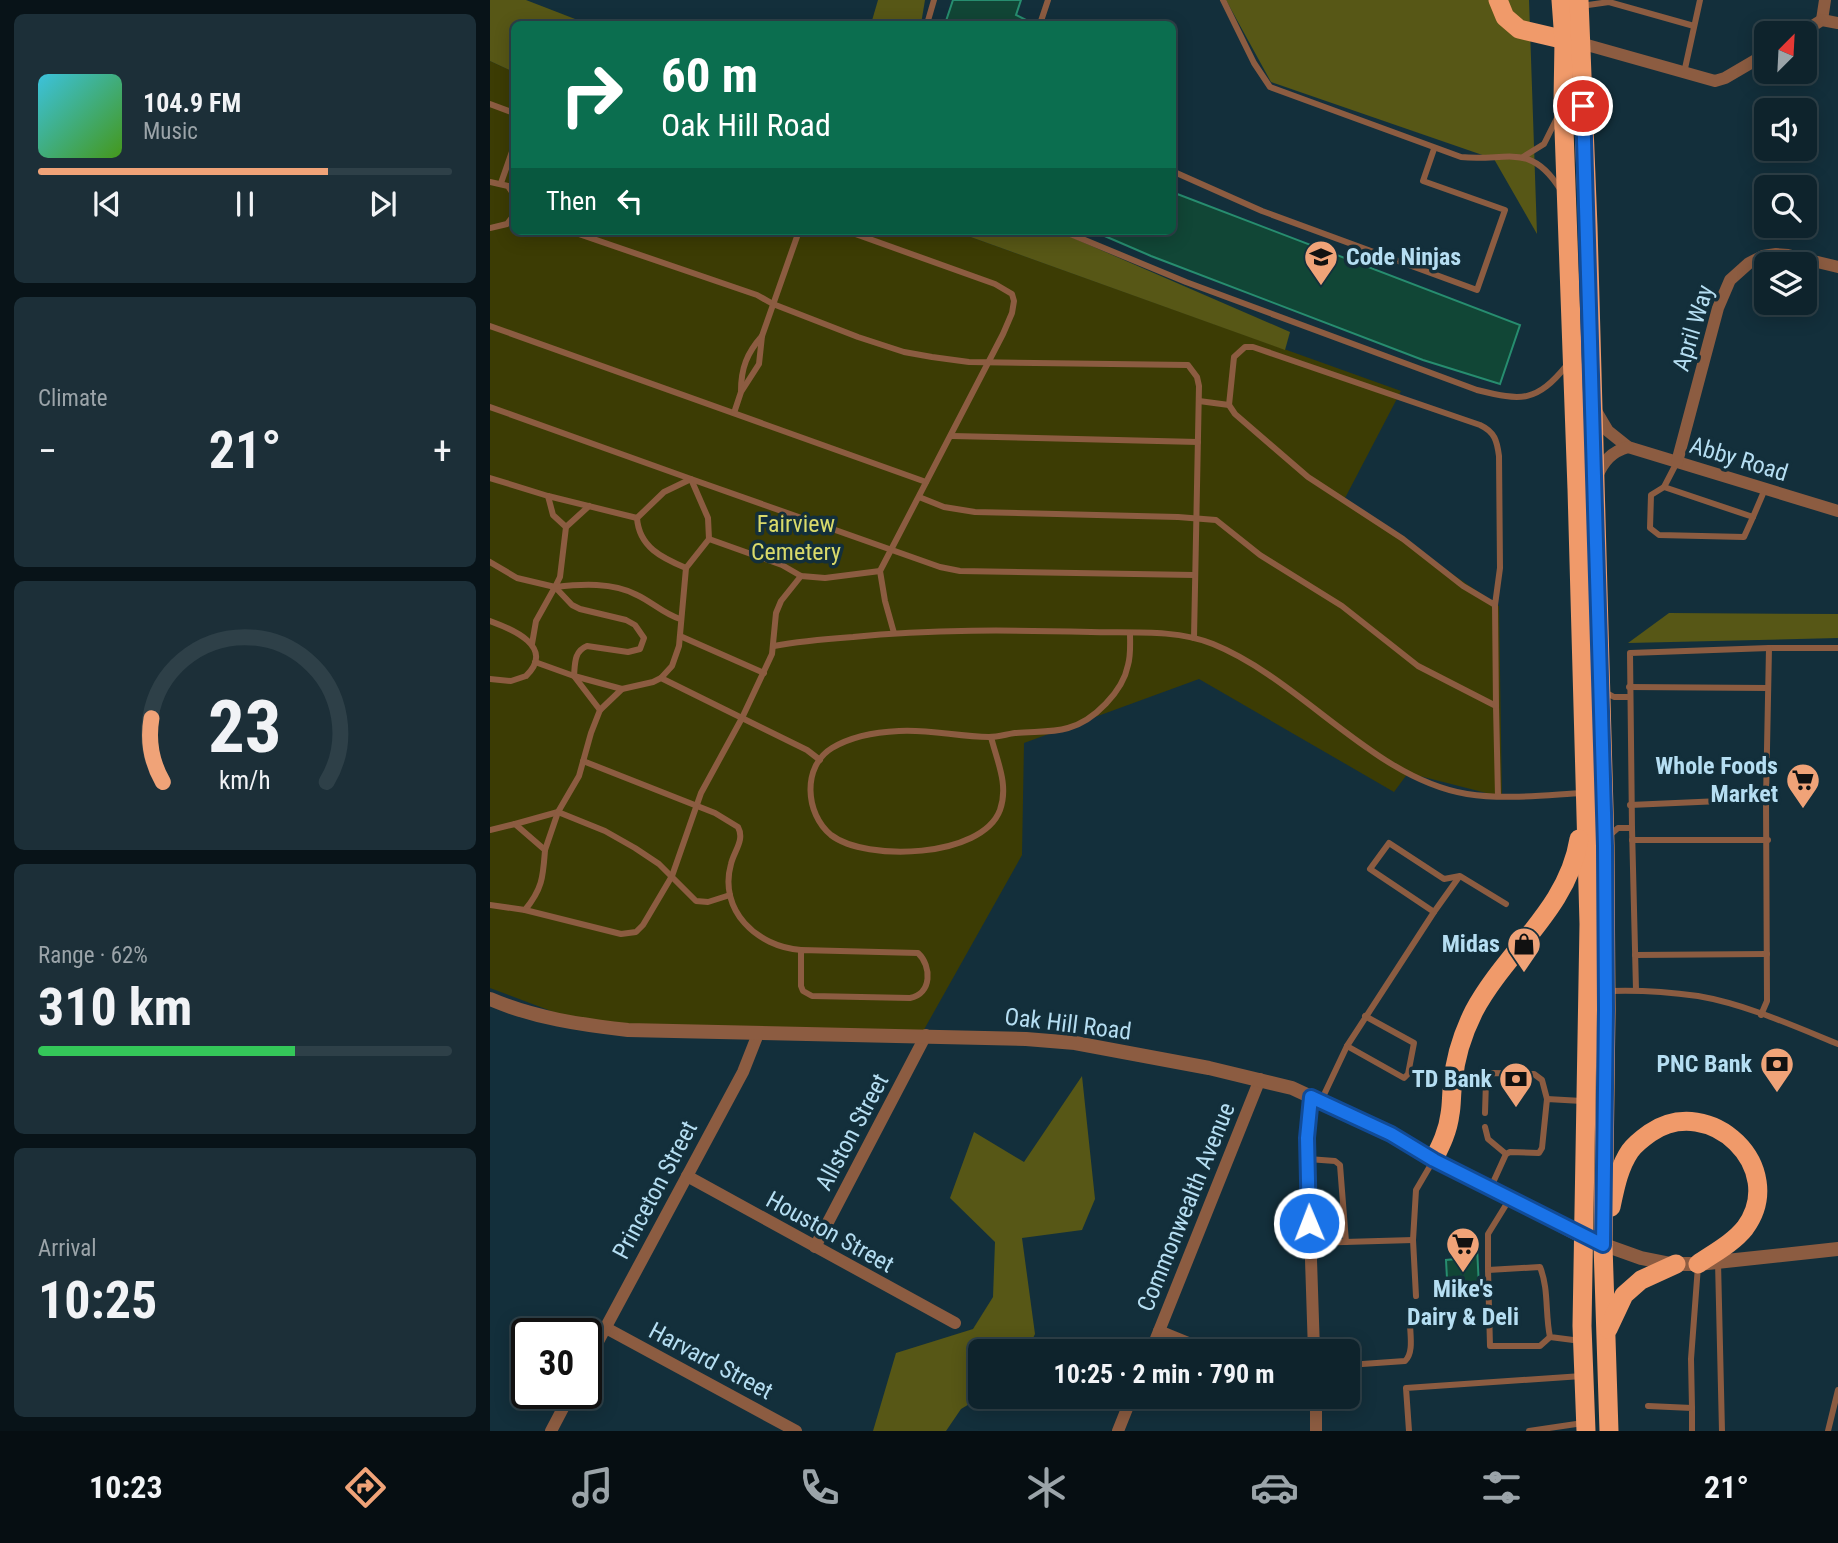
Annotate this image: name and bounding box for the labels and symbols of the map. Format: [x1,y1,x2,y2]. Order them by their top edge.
north arrow [1754,21,1816,84]
pin [1553,76,1613,136]
school or university icon: Code Ninjas [1302,238,1340,287]
place label: Code Ninjas [1346,243,1461,271]
street label: April Way [1667,281,1719,375]
street label: Abby Road [1687,431,1791,487]
park label: Fairview Cemetery [751,510,841,566]
place label: Whole Foods Market [1655,752,1778,808]
supermarket icon: Whole Foods Market [1784,761,1822,810]
shop icon: Midas [1505,925,1543,974]
place label: Midas [1442,930,1500,958]
street label: Oak Hill Road [1003,1002,1133,1046]
bank icon: PNC Bank [1758,1045,1796,1094]
place label: PNC Bank [1656,1050,1753,1078]
bank icon: TD Bank [1497,1060,1535,1109]
place label: TD Bank [1412,1065,1493,1093]
street label: Allston Street [810,1069,894,1195]
street label: Commonwealth Avenue [1131,1099,1241,1315]
street label: Princeton Street [607,1116,703,1264]
street label: Houston Street [761,1185,899,1279]
position arrow [1272,1186,1346,1260]
supermarket icon: Mike's Dairy & Deli [1444,1225,1482,1274]
place label: Mike's Dairy & Deli [1407,1275,1519,1331]
street label: Harvard Street [644,1317,778,1405]
speed limit sign: 30 [511,1318,602,1409]

